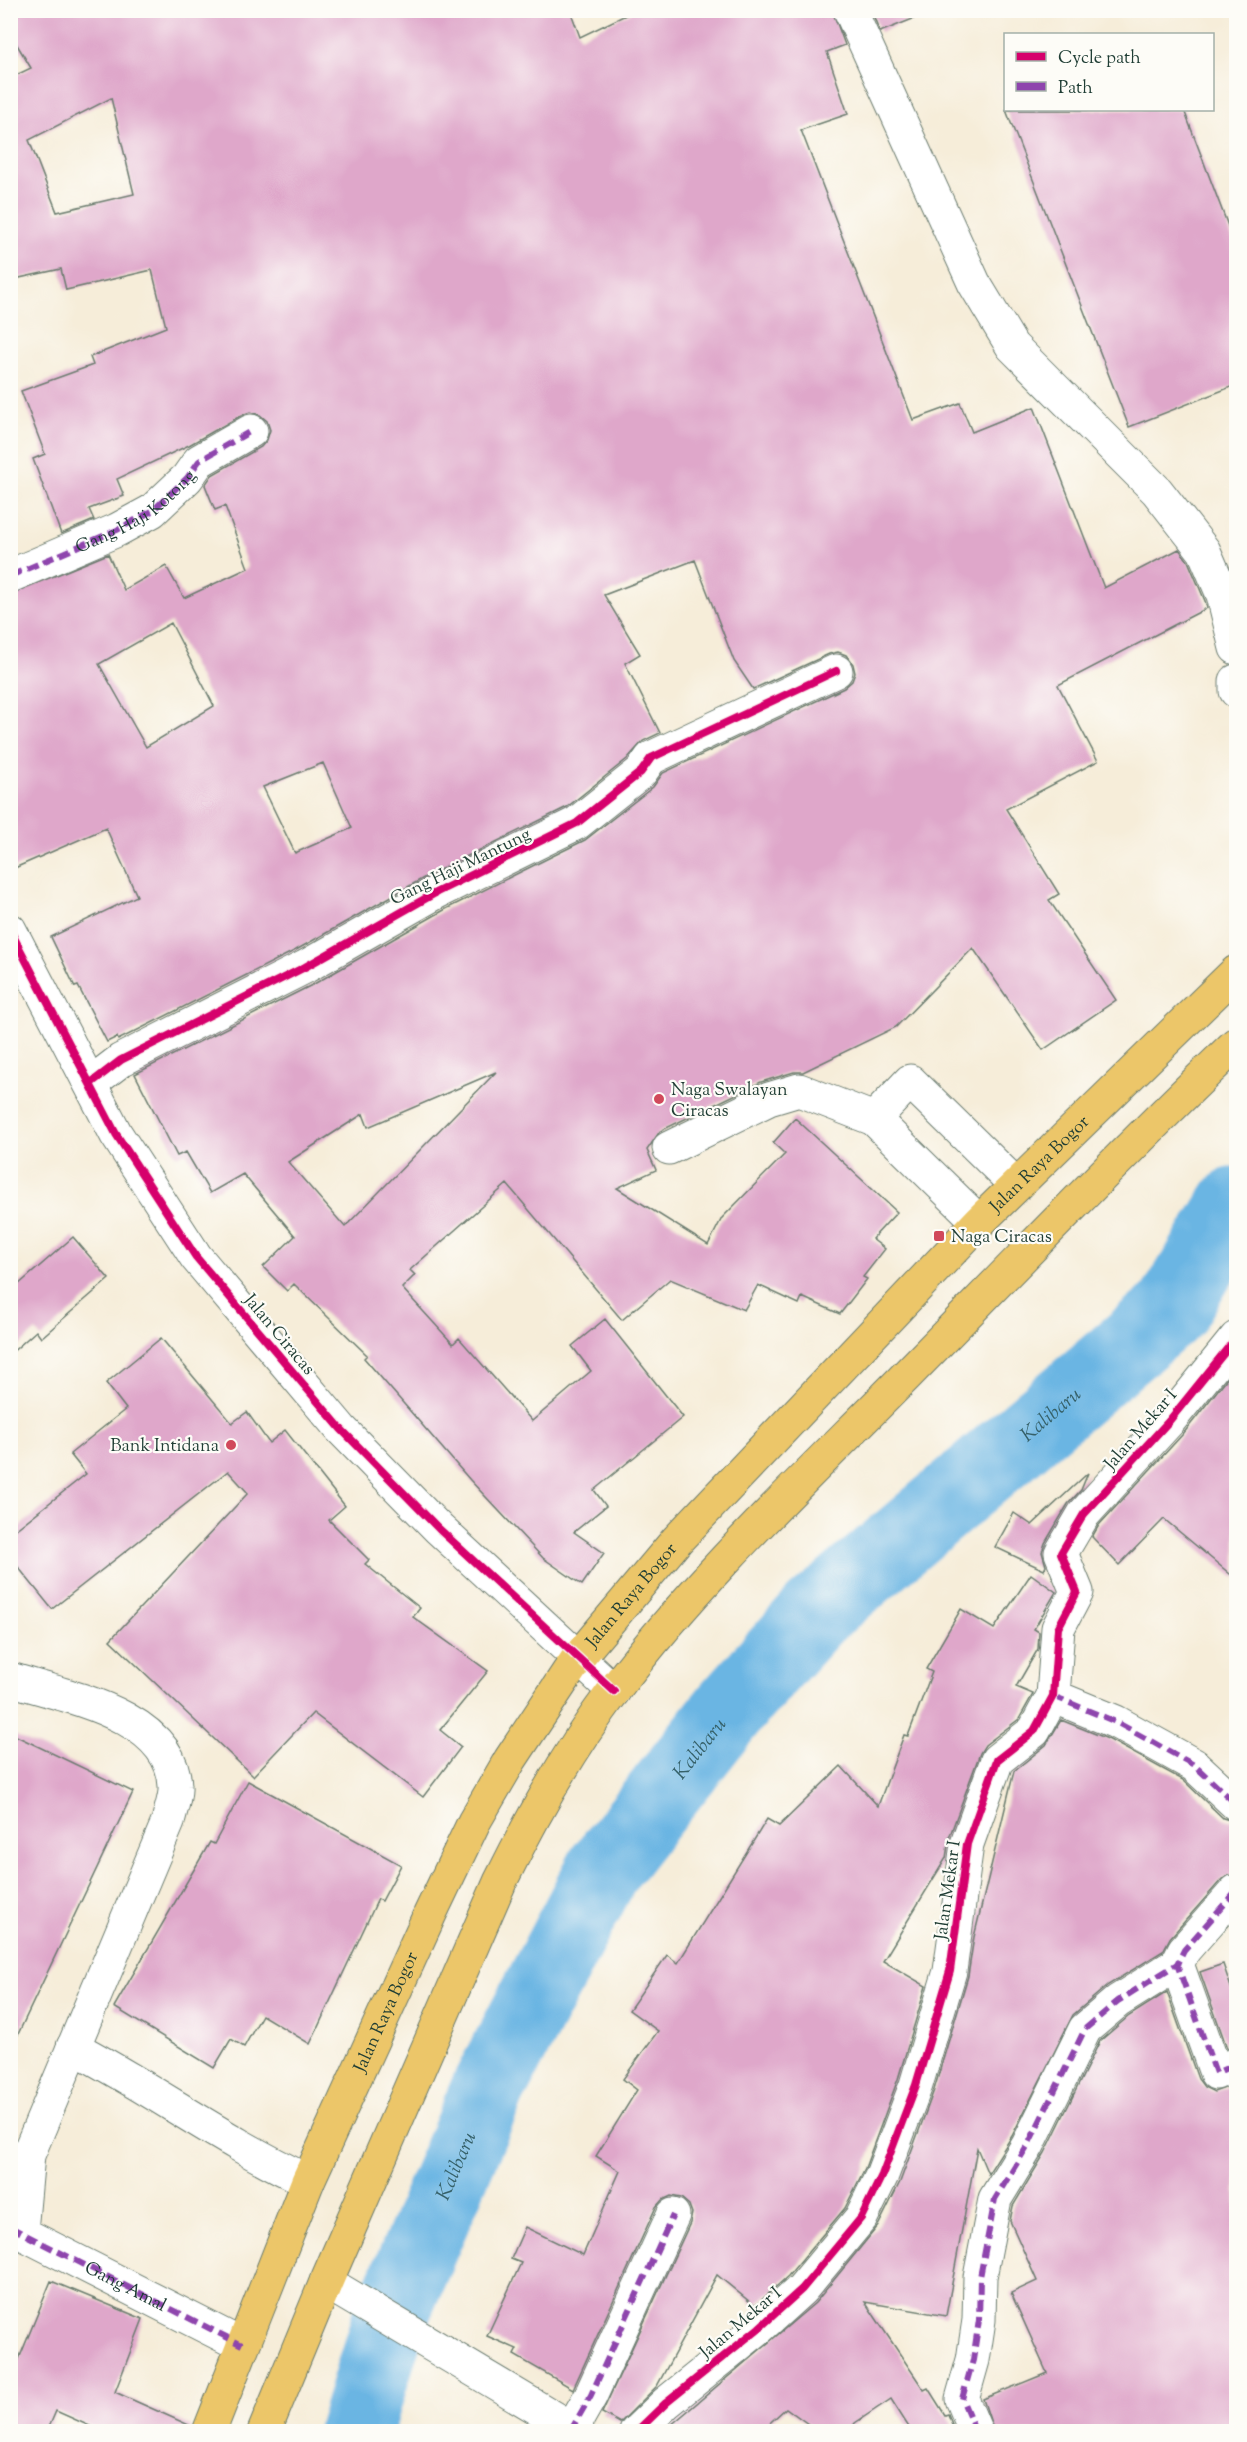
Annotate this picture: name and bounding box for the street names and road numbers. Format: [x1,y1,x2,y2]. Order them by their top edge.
street label: Gang Haji Kotong [72,465,204,561]
street label: Gang Haji Mantung [386,822,536,913]
street label: Jalan Raya Bogor [984,1110,1096,1220]
street label: Jalan Ciracas [236,1288,320,1382]
street label: Jalan Mekar I [1098,1384,1184,1477]
street label: Jalan Raya Bogor [580,1538,684,1655]
street label: Jalan Mekar I [929,1839,969,1943]
street label: Jalan Raya Bogor [348,1948,426,2078]
street label: Gang Amal [79,2256,171,2319]
street label: Jalan Mekar I [694,2281,788,2366]

